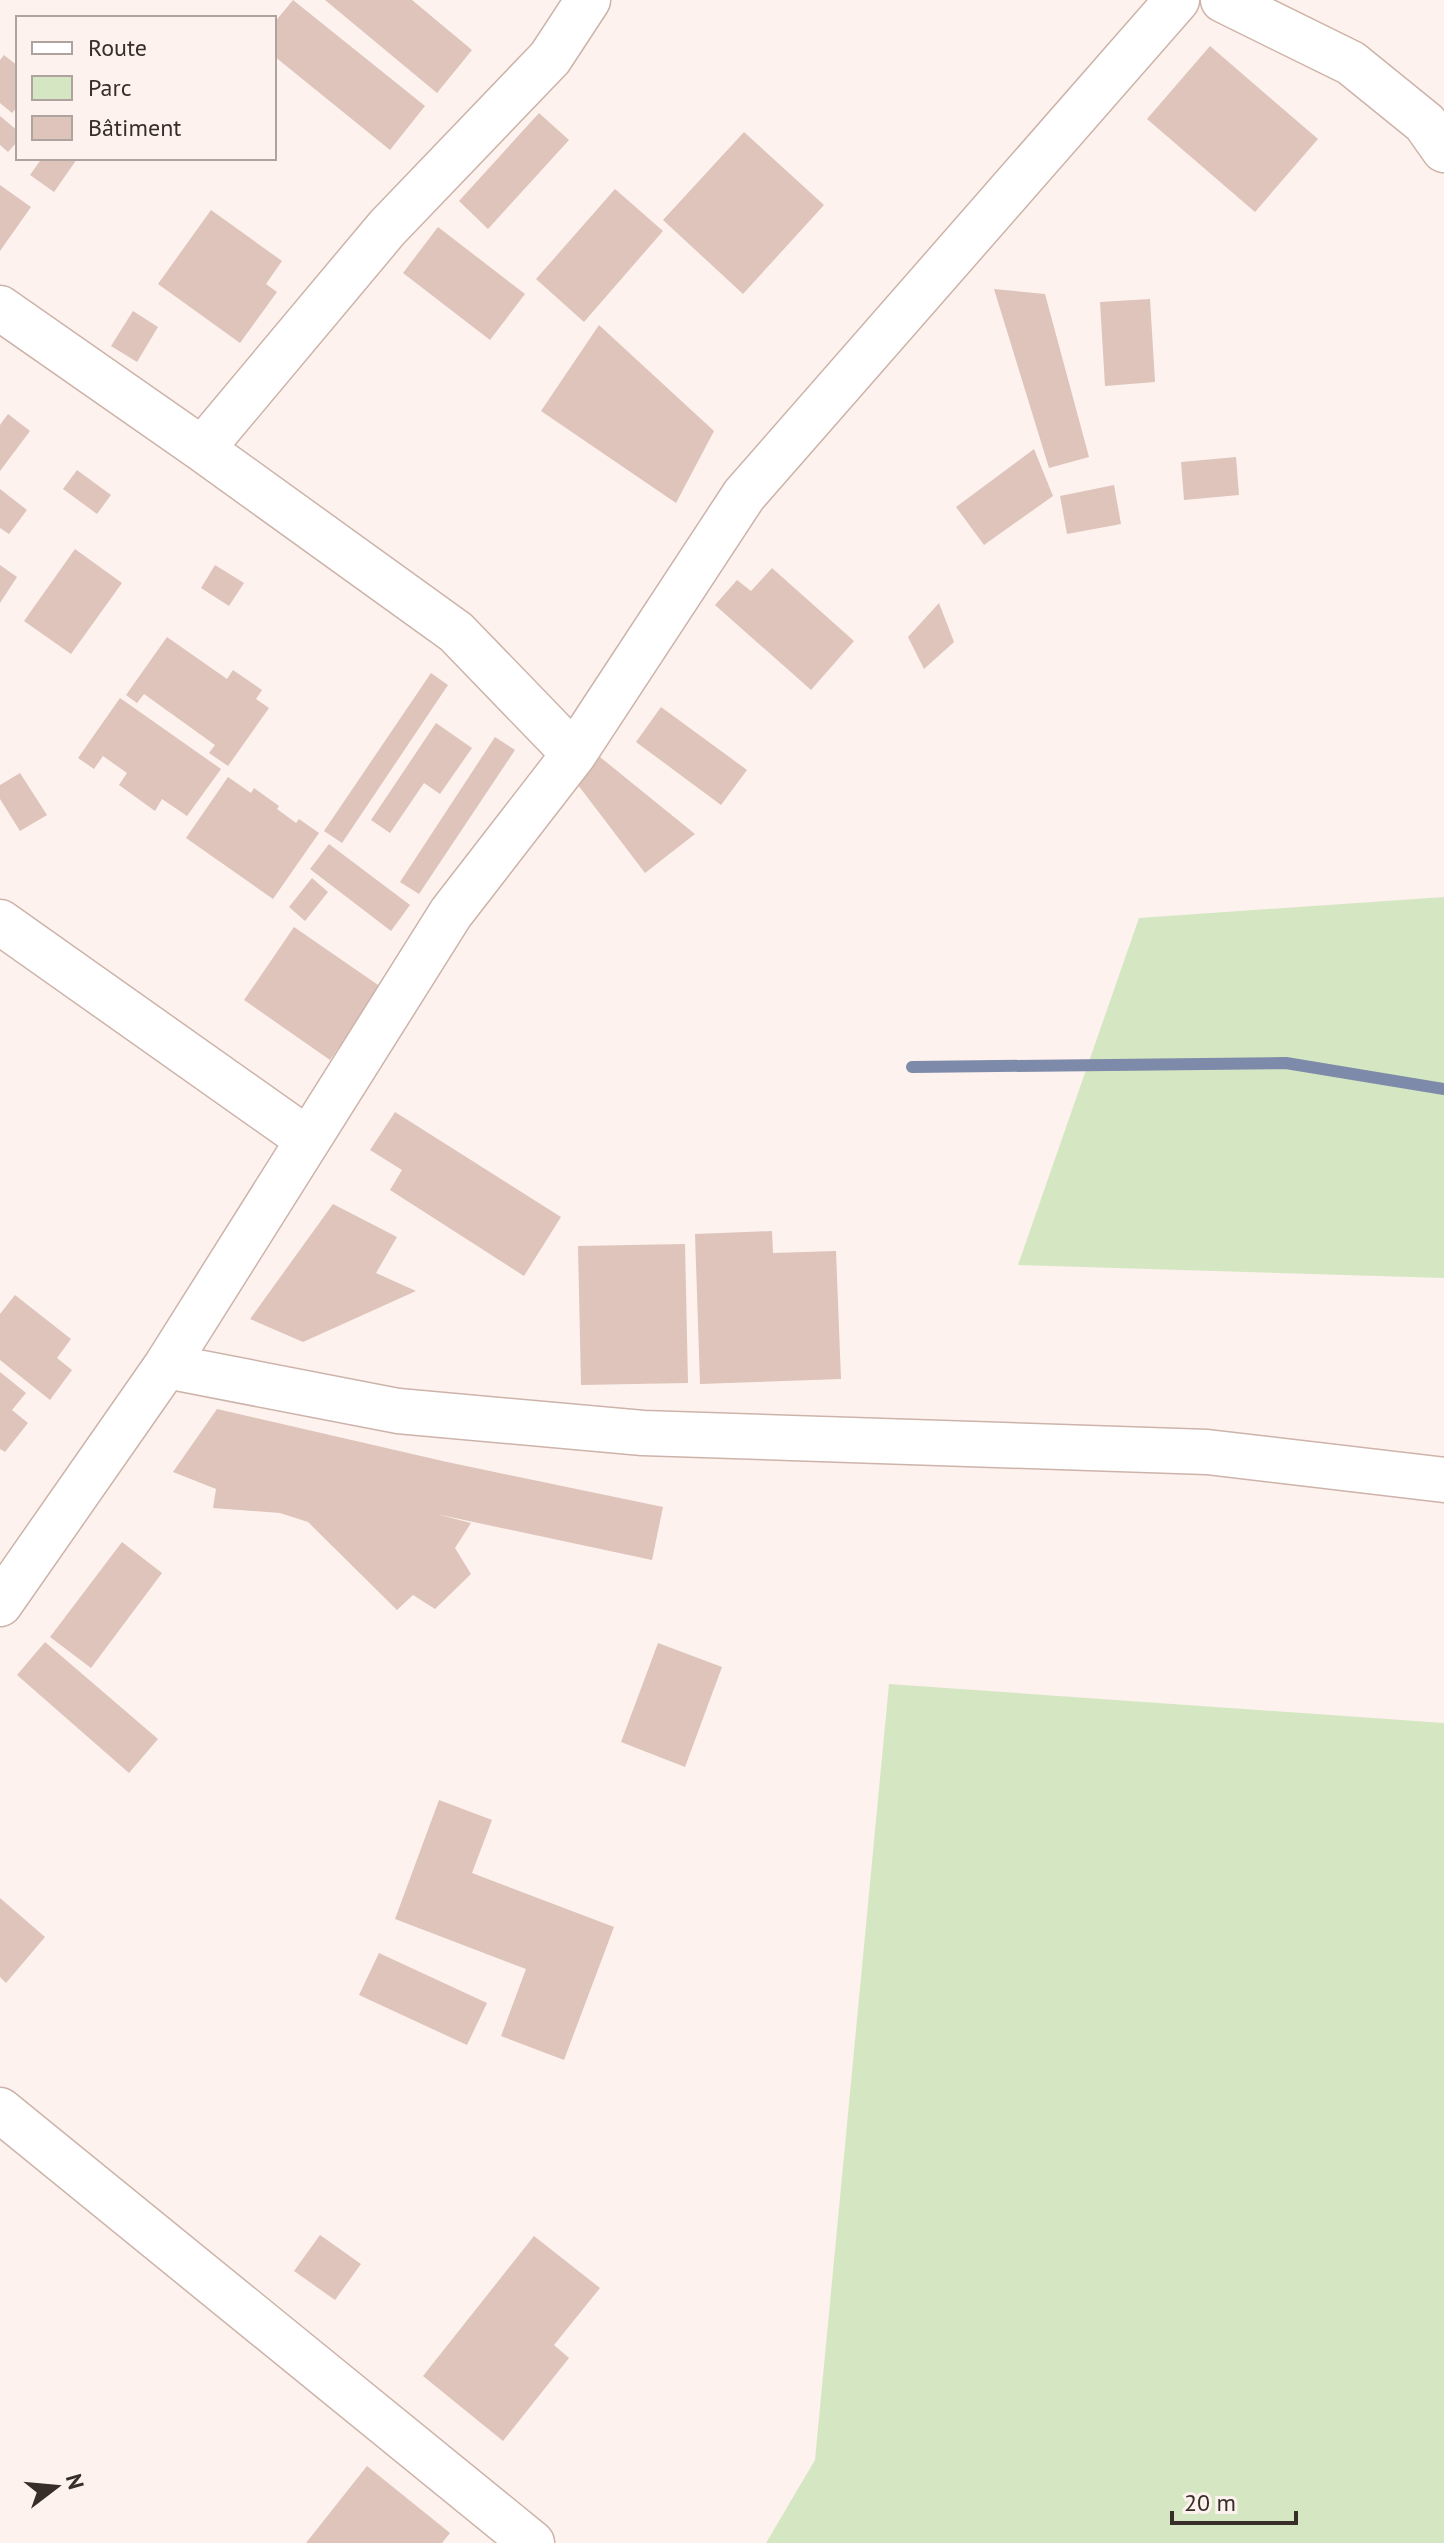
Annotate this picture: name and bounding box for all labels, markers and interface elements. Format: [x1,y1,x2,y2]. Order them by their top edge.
legend [16,16,276,160]
text: Route [88,32,147,63]
text: Parc [88,72,132,103]
text: Bâtiment [88,112,181,143]
north arrow [16,2447,96,2527]
text: N [60,2471,91,2492]
scale bar [1172,2475,1296,2525]
text: 20 m [1184,2487,1236,2518]

